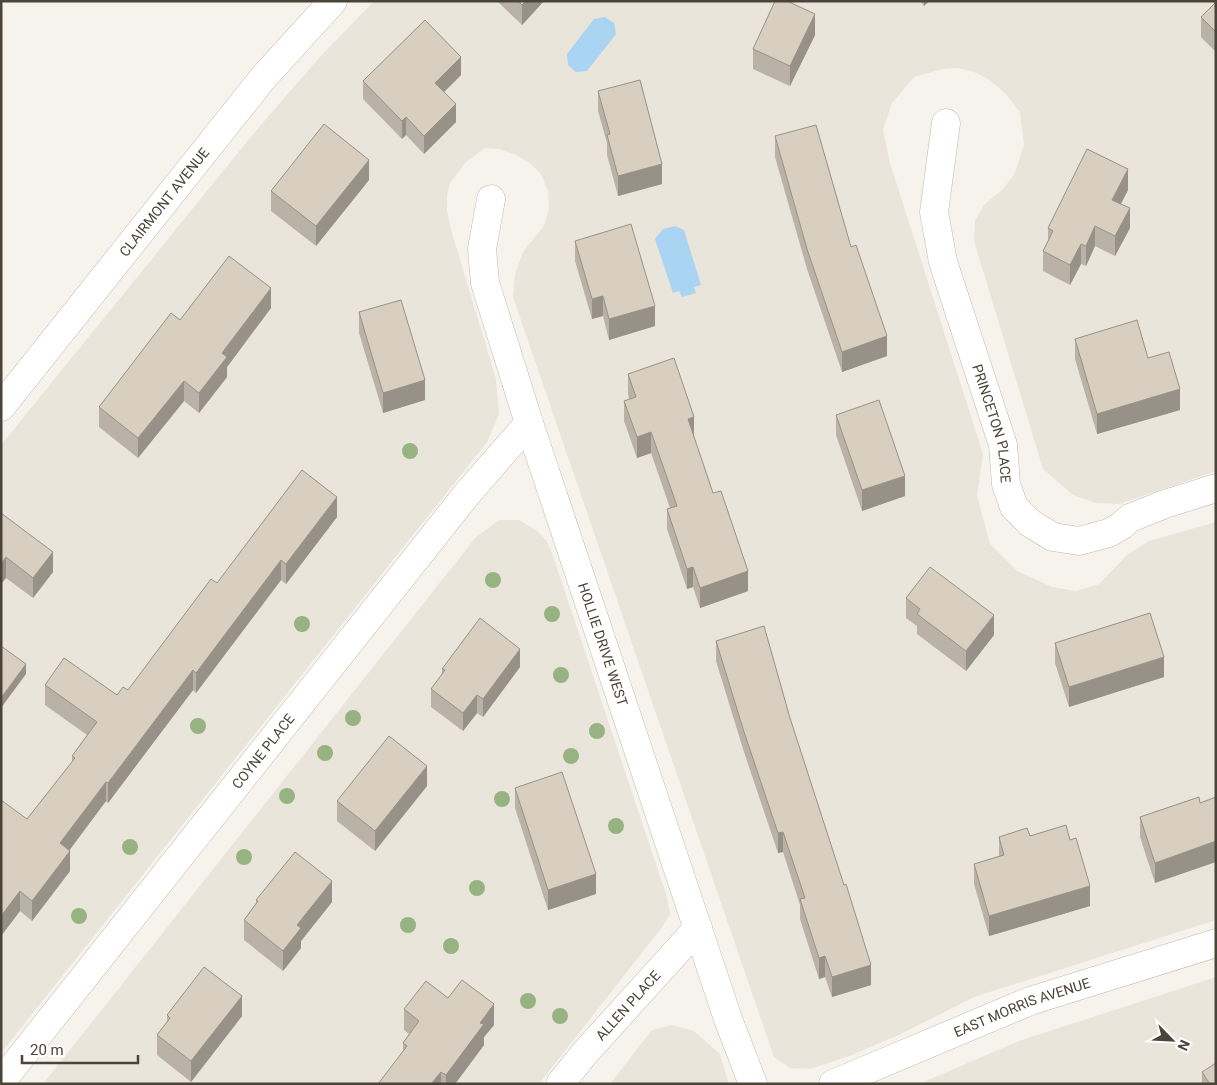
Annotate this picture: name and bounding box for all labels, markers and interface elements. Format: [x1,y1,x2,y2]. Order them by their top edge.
street label: CLAIRMONT AVENUE [116,145,212,259]
street label: PRINCETON PLACE [969,362,1014,484]
street label: HOLLIE DRIVE WEST [575,581,631,709]
street label: COYNE PLACE [229,711,298,792]
street label: ALLEN PLACE [592,967,664,1043]
street label: EAST MORRIS AVENUE [951,975,1092,1040]
north arrow [1147,1015,1197,1065]
scale bar [22,1032,139,1064]
text: N [1175,1038,1193,1053]
text: 20 m [30,1041,64,1059]

